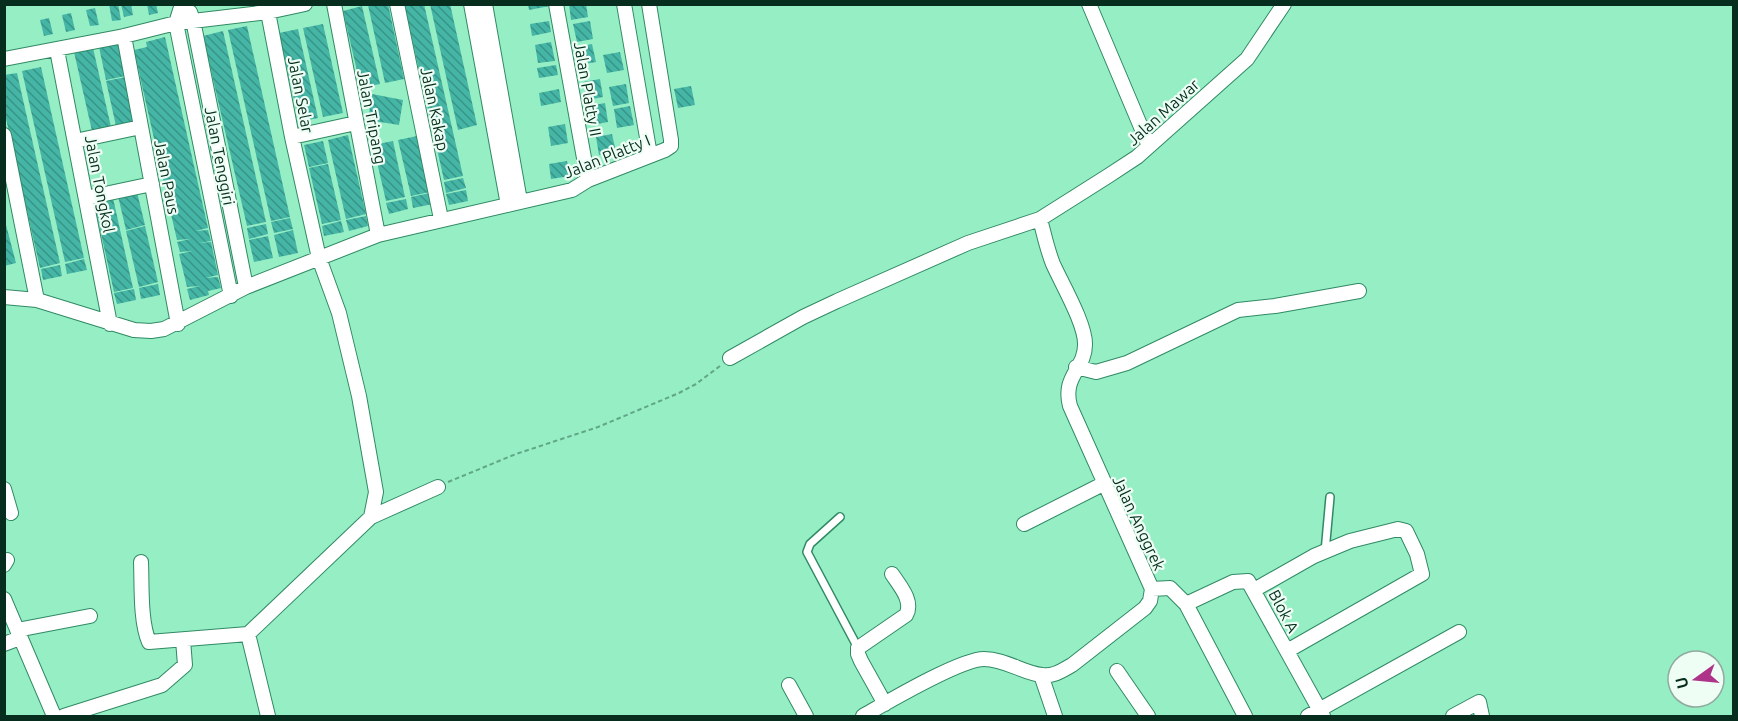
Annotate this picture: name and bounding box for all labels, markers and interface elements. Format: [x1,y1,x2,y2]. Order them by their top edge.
street label: Jalan Platty II [571,40,605,138]
street label: Jalan Selar [285,55,317,135]
street label: Jalan Kakap [417,66,453,152]
street label: Jalan Tripang [354,68,390,166]
street label: Jalan Mawar [1123,75,1203,149]
street label: Jalan Tenggiri [202,105,238,207]
street label: Jalan Platty I [561,131,653,181]
street label: Jalan Tongkol [82,134,118,234]
street label: Jalan Paus [151,138,183,216]
street label: Jalan Anggrek [1109,473,1169,573]
street label: Blok A [1265,587,1303,636]
north arrow [1666,649,1726,709]
text: U [1671,675,1692,691]

